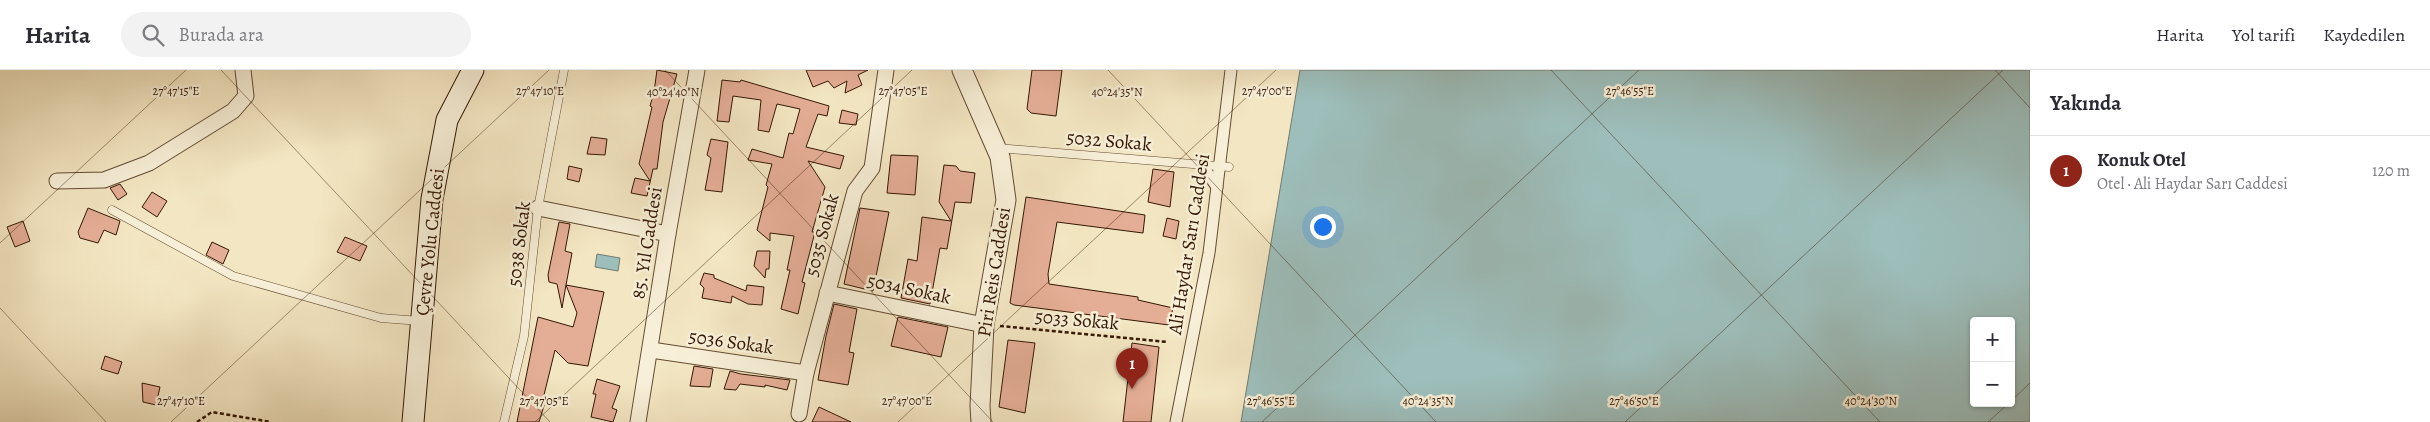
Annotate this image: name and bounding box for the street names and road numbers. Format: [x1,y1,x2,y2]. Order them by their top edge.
street label: 5032 Sokak [1065,124,1153,158]
street label: Ali Haydar Sarı Caddesi [1162,152,1216,337]
street label: Çevre Yolu Caddesi [409,167,451,317]
street label: 85. Yıl Caddesi [625,185,669,301]
street label: 5035 Sokak [798,190,846,279]
street label: 5038 Sokak [501,199,537,288]
street label: Piri Reis Caddesi [971,205,1017,339]
street label: 5034 Sokak [865,267,954,311]
street label: 5033 Sokak [1034,303,1121,337]
street label: 5036 Sokak [687,323,776,361]

